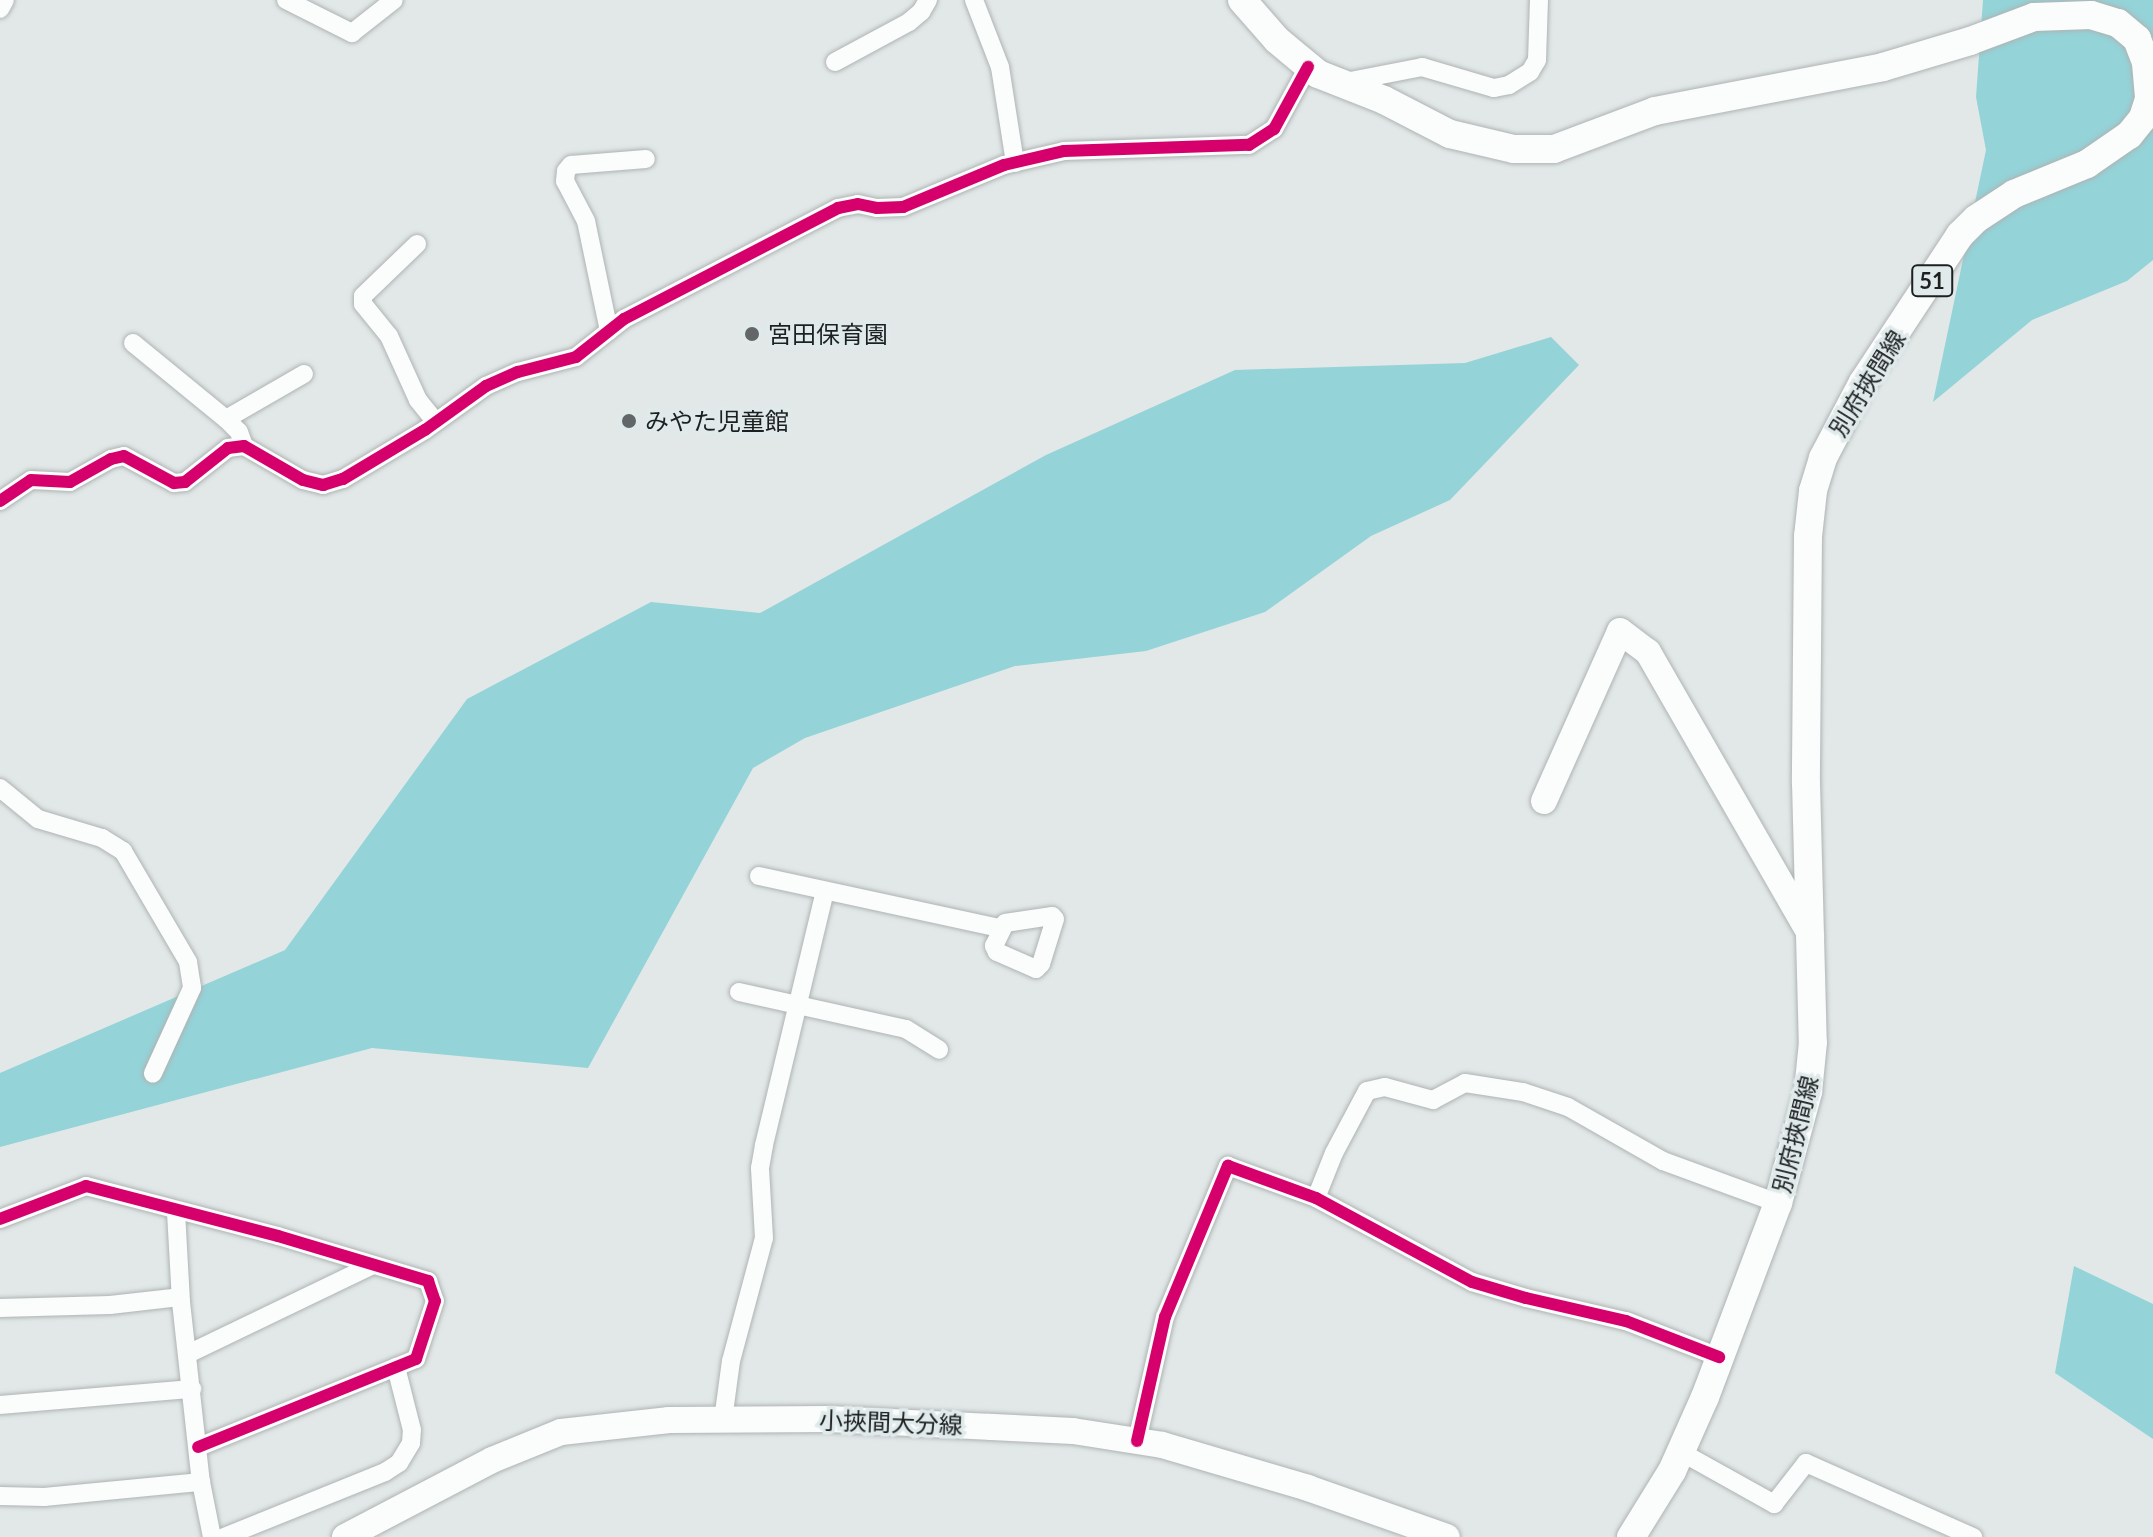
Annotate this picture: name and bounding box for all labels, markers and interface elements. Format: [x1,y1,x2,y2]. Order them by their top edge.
road number: 51 [1910,263,1954,299]
place label: 宮田保育園 [768,320,888,348]
street label: 別府挾間線 [1823,324,1911,442]
marker: 宮田保育園 [743,325,761,343]
place label: みやた児童館 [645,407,789,435]
marker: みやた児童館 [620,412,638,430]
street label: 別府挾間線 [1767,1072,1823,1196]
street label: 小挾間大分線 [819,1405,963,1439]

